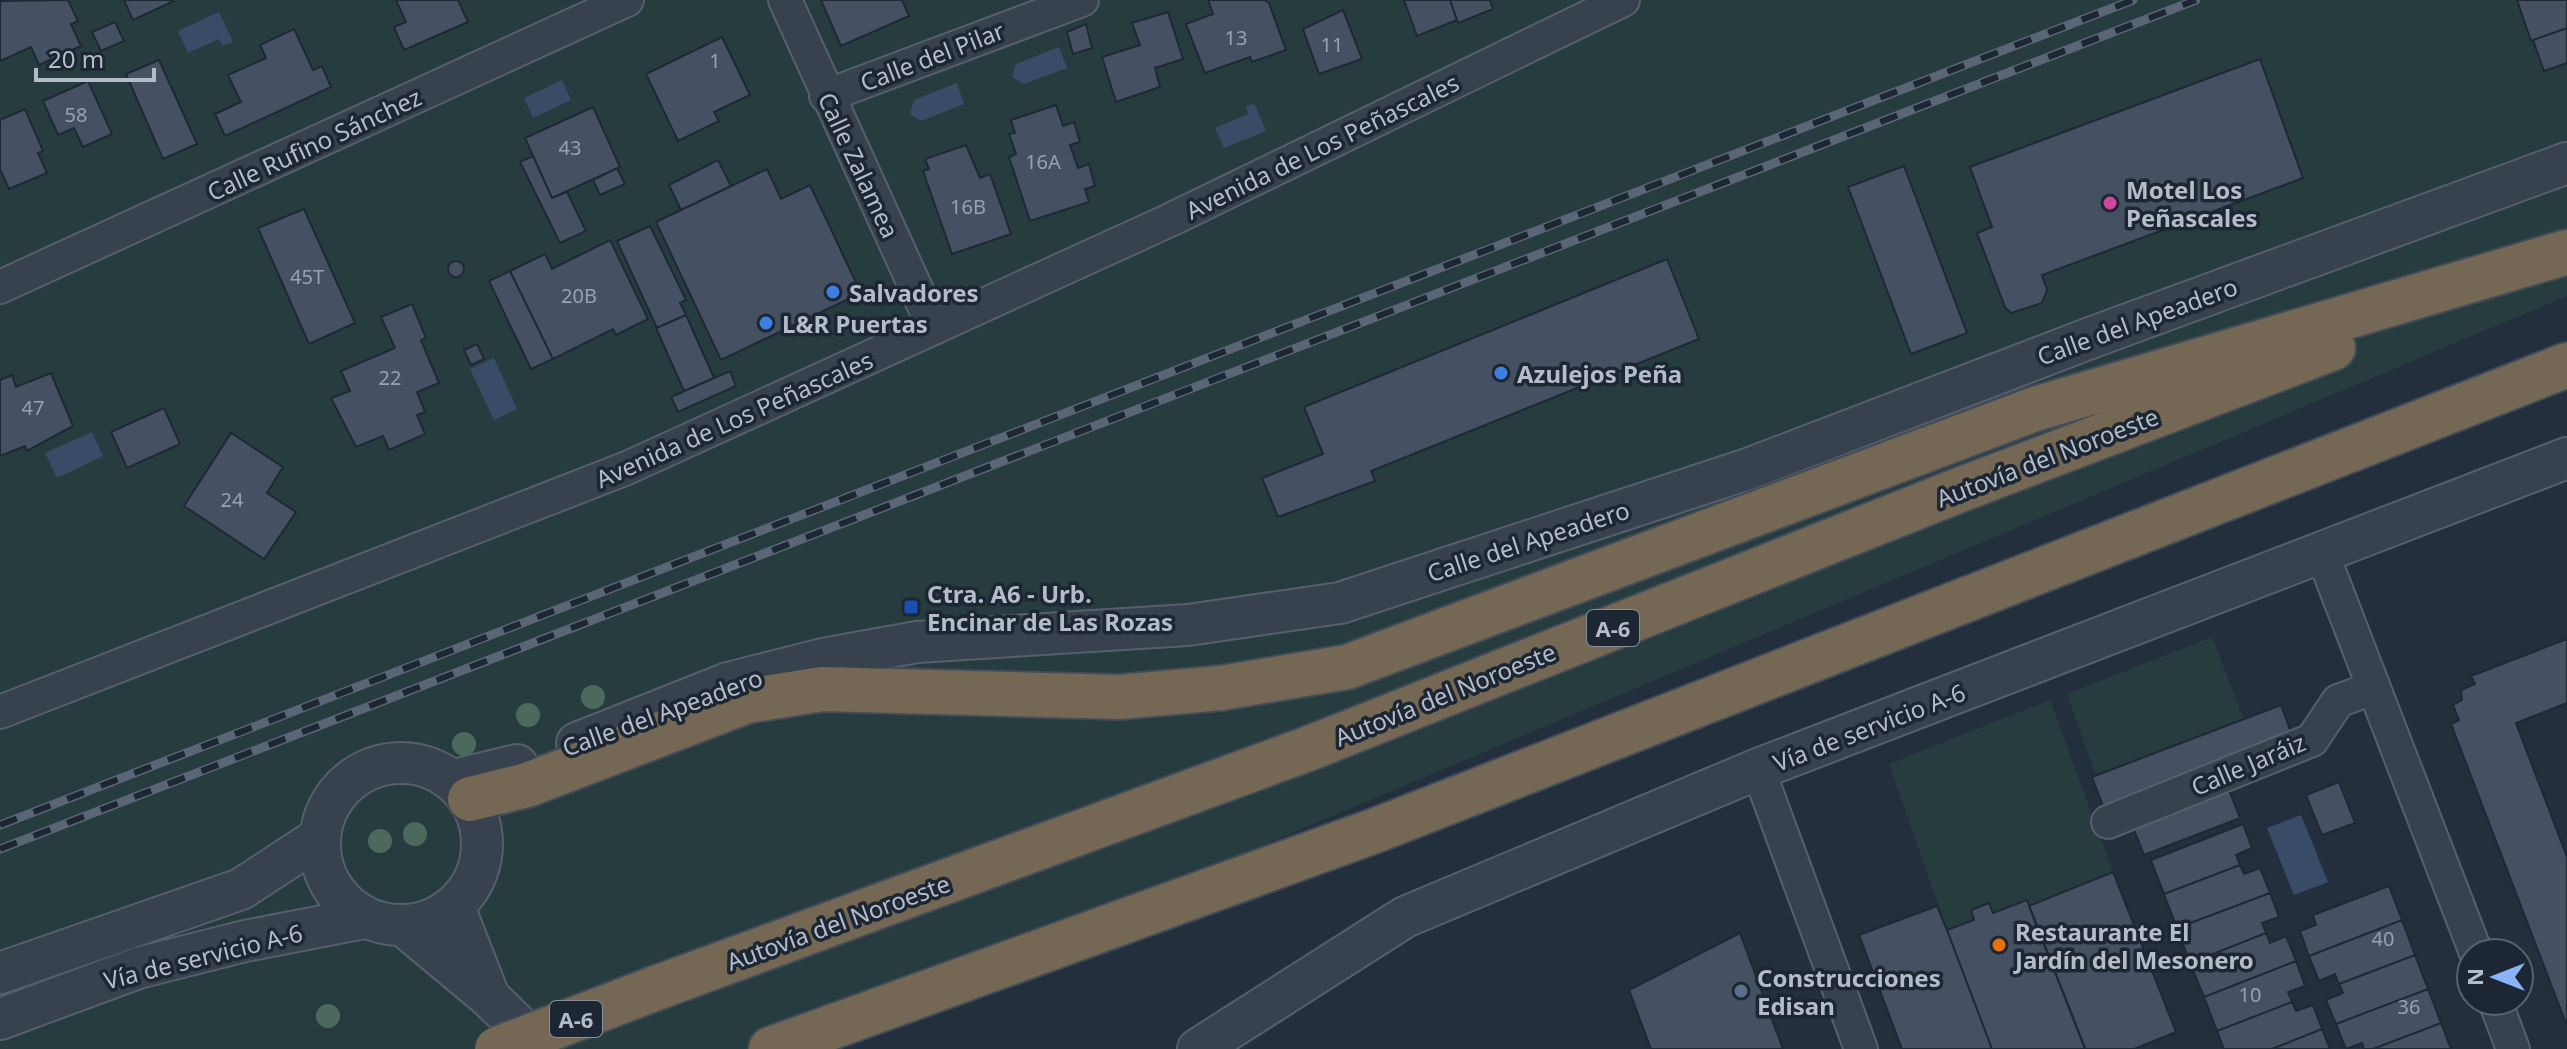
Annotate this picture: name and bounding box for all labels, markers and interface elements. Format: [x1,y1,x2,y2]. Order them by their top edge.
street label: Calle del Pilar [855,13,1009,99]
house number: 13 [1225,24,1247,51]
house number: 11 [1321,31,1343,58]
scale bar [36,32,154,82]
text: 20 m [48,42,104,75]
house number: 1 [709,47,721,74]
street label: Avenida de Los Peñascales [1180,65,1464,227]
street label: Calle Rufino Sánchez [201,80,427,208]
street label: Calle Zalamea [811,87,907,243]
house number: 58 [65,101,87,128]
house number: 43 [559,134,581,161]
house number: 16A [1025,148,1061,175]
place label: Motel Los Peñascales [2126,173,2258,234]
house number: 16B [950,193,986,220]
marker: Motel Los Peñascales [2101,194,2119,212]
house number: 45T [290,263,324,290]
street label: Calle del Apeadero [2032,269,2242,373]
place label: Salvadores [849,276,979,309]
house number: 20B [561,282,597,309]
marker: Salvadores [824,283,842,301]
place label: L&R Puertas [782,307,928,340]
marker: L&R Puertas [757,314,775,332]
street label: Avenida de Los Peñascales [590,343,878,495]
place label: Azulejos Peña [1517,357,1682,390]
house number: 22 [379,364,401,391]
marker: Azulejos Peña [1492,364,1510,382]
house number: 47 [22,394,44,421]
street label: Autovía del Noroeste [1931,399,2163,515]
house number: 24 [221,486,244,513]
street label: Calle del Apeadero [1423,493,1633,589]
place label: Ctra. A6 - Urb. Encinar de Las Rozas [927,577,1173,638]
marker: Ctra. A6 - Urb. Encinar de Las Rozas [902,598,920,616]
road number: A-6 [1587,610,1639,646]
street label: Autovía del Noroeste [1330,635,1560,753]
street label: Calle del Apeadero [557,660,767,764]
street label: Vía de servicio A-6 [1768,675,1970,779]
street label: Calle Jaráiz [2186,725,2310,803]
street label: Autovía del Noroeste [722,866,954,978]
street label: Vía de servicio A-6 [100,915,306,997]
place label: Restaurante El Jardín del Mesonero [2013,915,2254,976]
house number: 40 [2372,925,2394,952]
marker: Restaurante El Jardín del Mesonero [1990,936,2008,954]
north arrow [2455,937,2535,1017]
place label: Construcciones Edisan [1757,961,1941,1022]
text: N [2459,968,2489,986]
house number: 10 [2239,981,2261,1008]
marker: Construcciones Edisan [1732,982,1750,1000]
house number: 36 [2398,993,2420,1020]
road number: A-6 [550,1001,602,1037]

